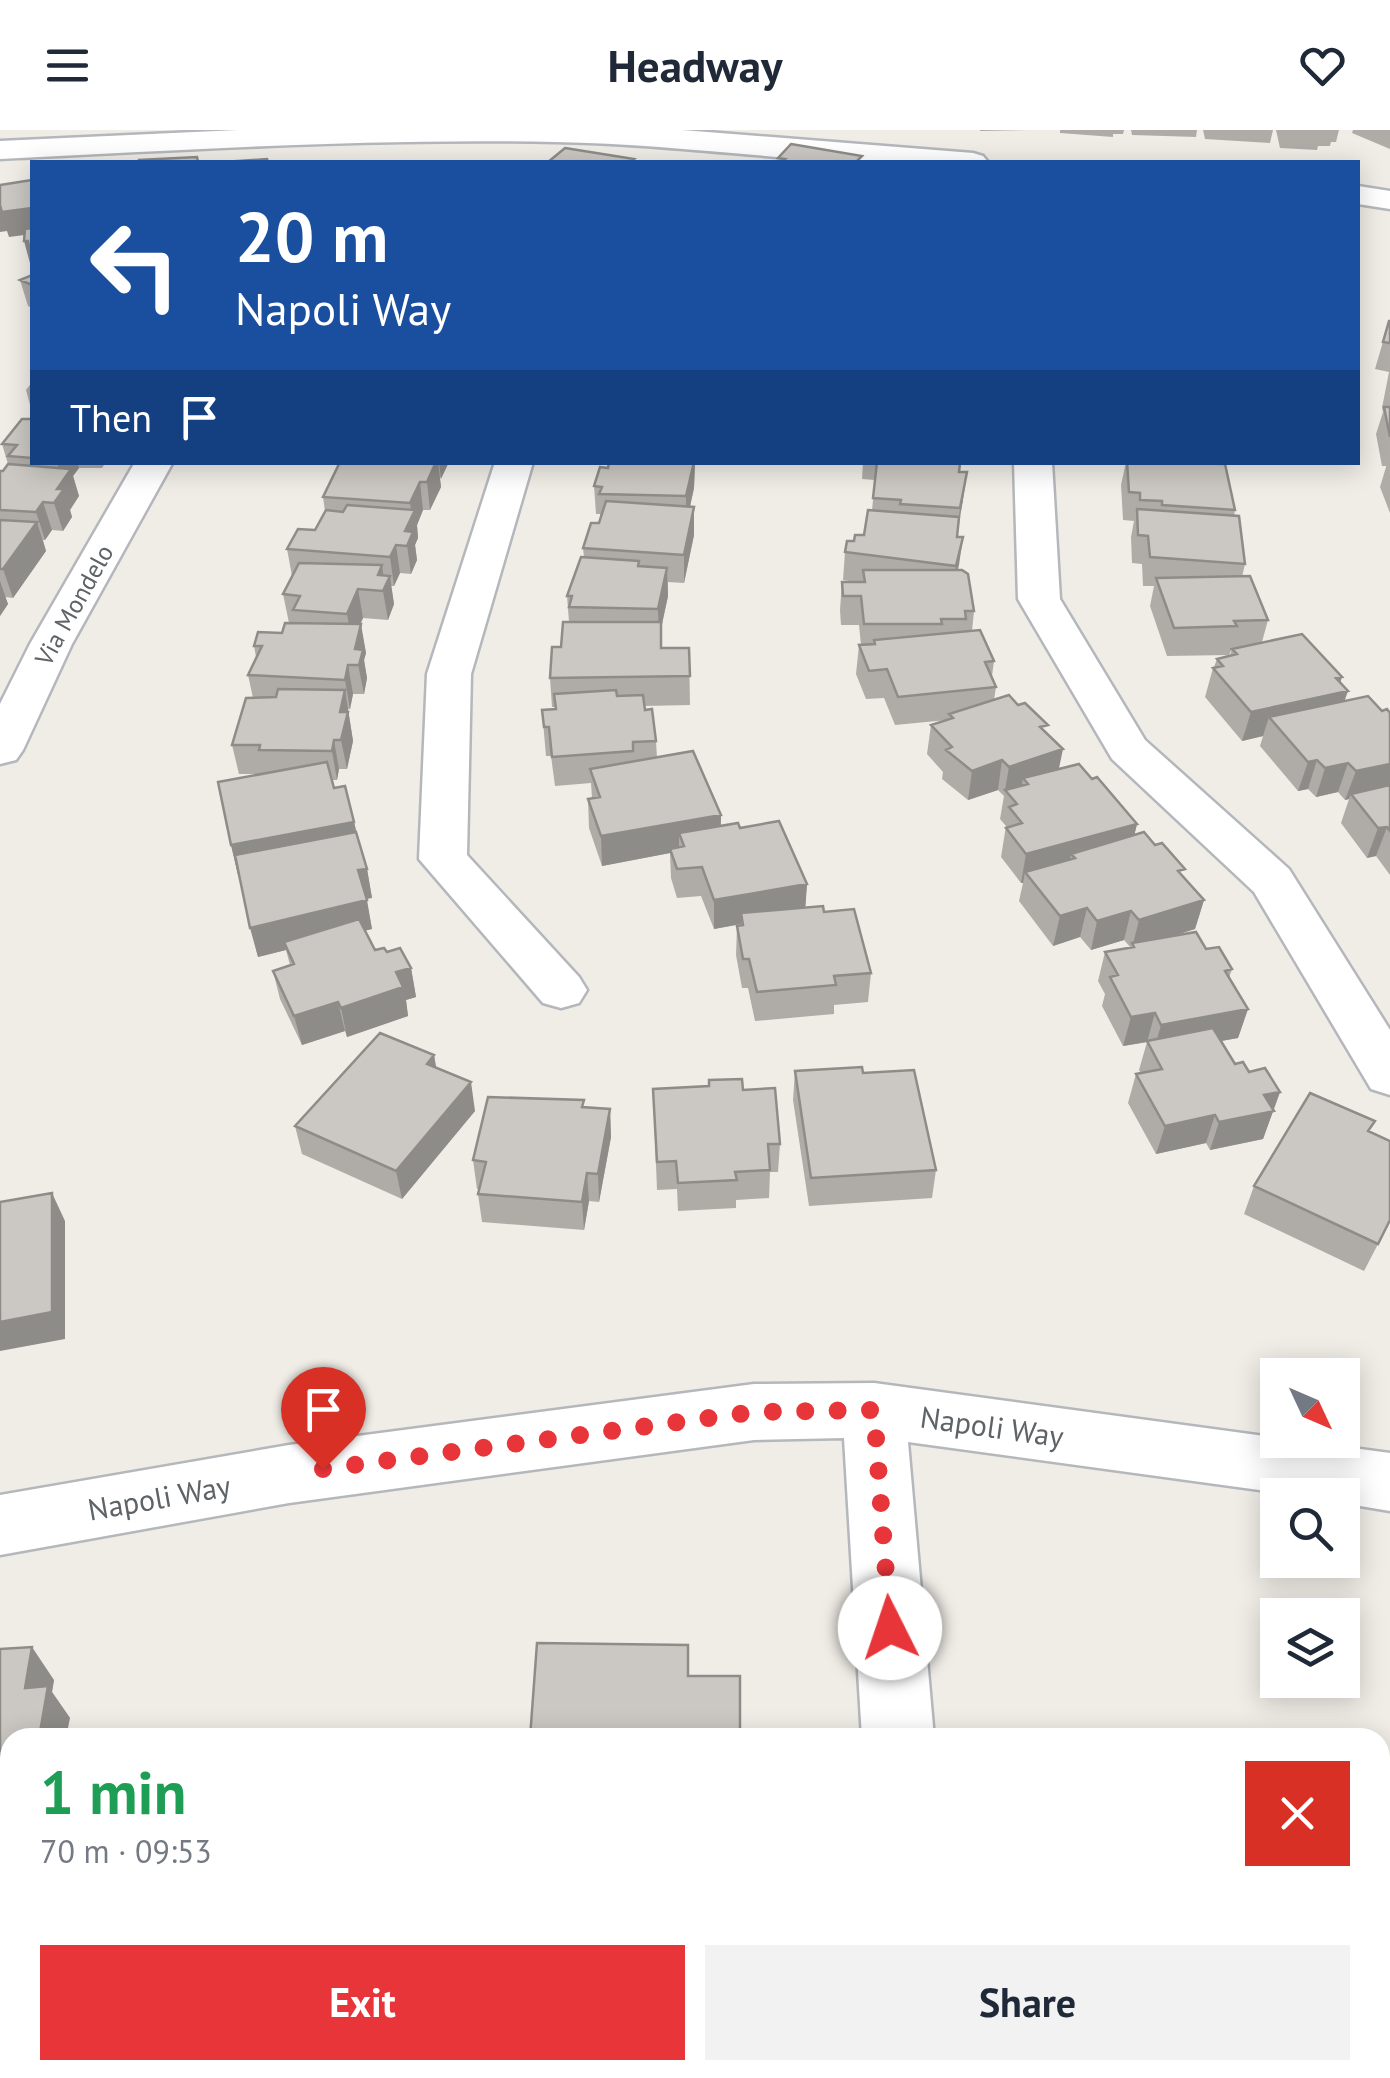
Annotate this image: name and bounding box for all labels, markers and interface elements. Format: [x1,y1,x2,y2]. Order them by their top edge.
text: Headway [607,36,783,94]
icon: menu [40,38,95,93]
icon: heart [1295,38,1350,93]
text: 20 m [235,191,388,281]
icon: left [70,200,200,330]
text: Napoli Way [235,279,451,337]
icon: arrive [172,390,227,445]
text: Then [70,393,152,442]
street label: Via Mondelo [27,539,120,672]
north arrow [1260,1358,1360,1458]
map controls [1260,1358,1360,1698]
pin [281,1367,366,1470]
icon: arrive [296,1382,351,1437]
street label: Napoli Way [918,1397,1066,1455]
street label: Napoli Way [85,1465,233,1529]
button: search [1260,1478,1360,1578]
position arrow [838,1576,942,1680]
button: layers [1260,1598,1360,1698]
text: 1 min [40,1753,186,1831]
button: close [1245,1761,1350,1866]
text: 70 m · 09:53 [40,1830,212,1872]
button: Exit [40,1945,685,2060]
button: Share [705,1945,1350,2060]

